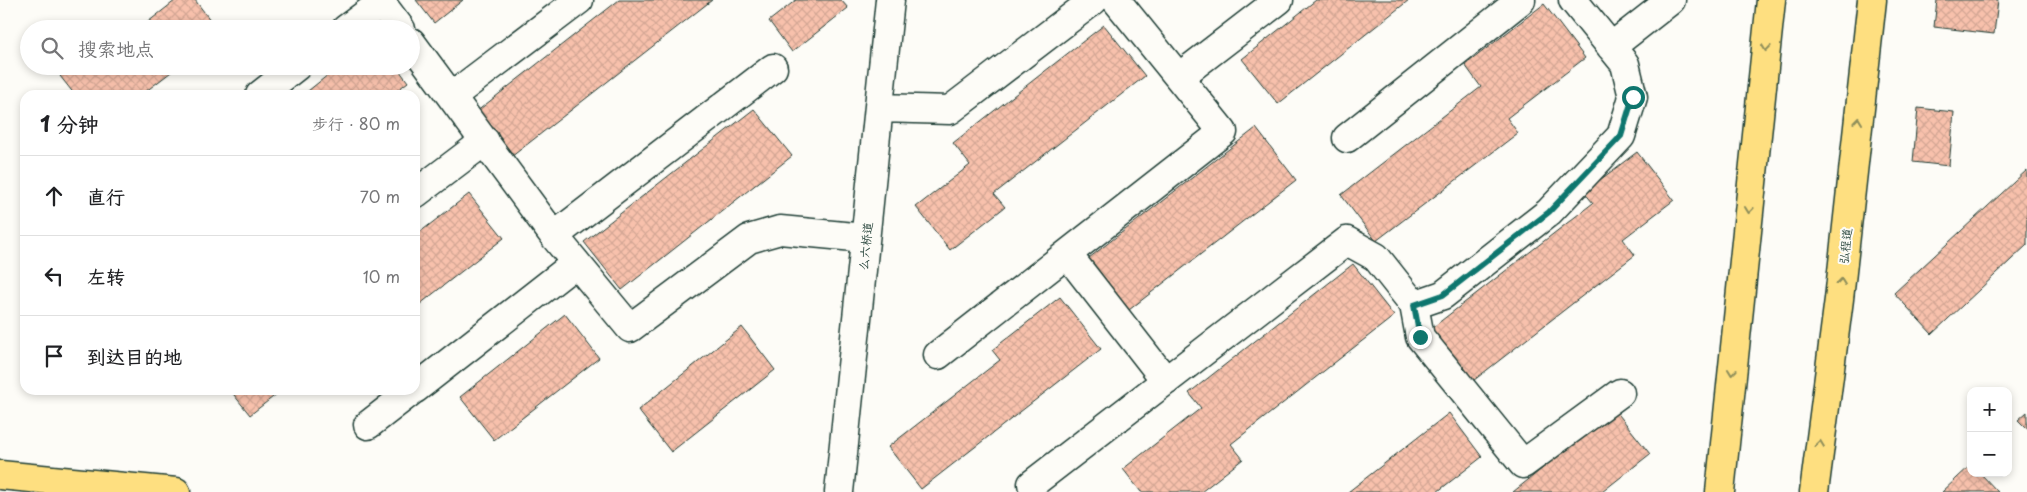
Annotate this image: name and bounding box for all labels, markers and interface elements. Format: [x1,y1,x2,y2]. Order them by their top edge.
search box [20,20,420,75]
icon: search [38,34,66,62]
text: 搜索地点 [78,34,154,62]
one-way arrow [1761,45,1772,53]
route start [1622,86,1645,109]
text: 1 分钟 [40,107,99,139]
text: 步行 · 80 m [312,111,400,135]
one-way arrow [1852,117,1863,125]
icon: ahead [40,182,68,210]
text: 直行 [87,182,125,210]
text: 70 m [360,184,400,208]
one-way arrow [1744,206,1755,214]
street label: 么六桥道 [854,221,876,271]
street label: 弘程道 [1834,227,1856,265]
icon: left [40,262,68,290]
text: 左转 [87,262,125,290]
text: 10 m [363,264,400,288]
one-way arrow [1835,278,1846,286]
route end [1409,326,1432,349]
icon: arrive [40,342,68,370]
text: 到达目的地 [87,342,182,370]
one-way arrow [1727,368,1738,376]
map controls [1967,387,2012,477]
button: + [1967,387,2012,432]
button: − [1967,432,2012,477]
one-way arrow [1814,439,1825,447]

